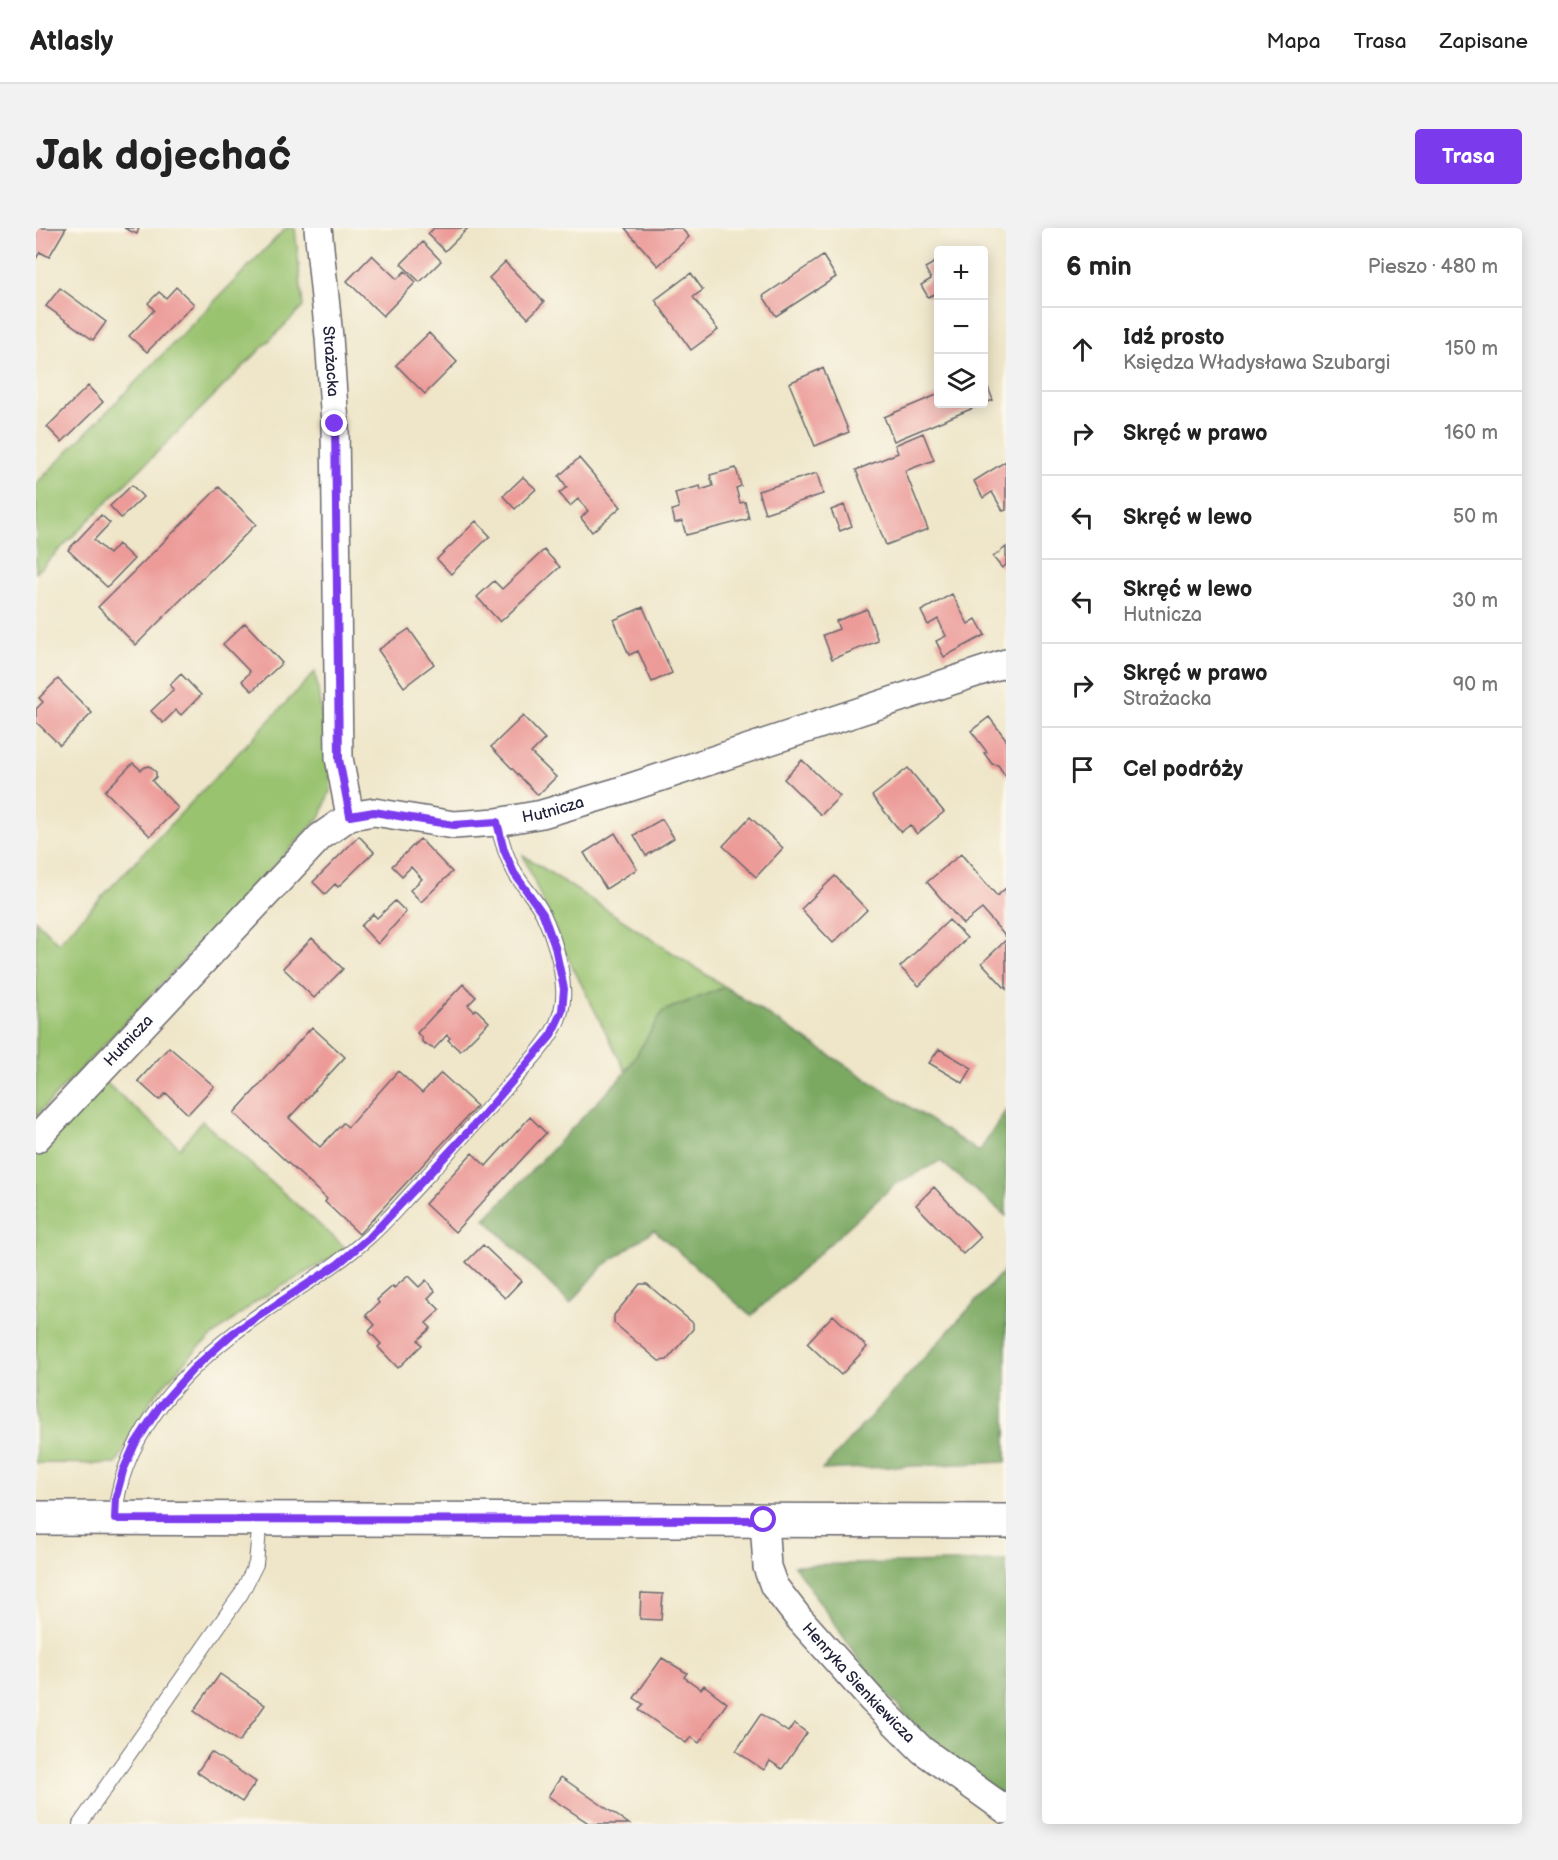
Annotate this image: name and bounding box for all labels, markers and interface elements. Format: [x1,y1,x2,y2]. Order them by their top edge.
text: Atlasly [30,25,113,58]
text: Mapa [1267,29,1321,54]
text: Trasa [1354,29,1407,54]
text: Zapisane [1440,29,1528,54]
button: Trasa [1415,129,1522,184]
text: Jak dojechać [36,131,291,182]
map controls [934,246,988,408]
button: + [934,246,988,300]
text: 6 min [1066,252,1132,283]
text: Pieszo · 480 m [1368,255,1498,279]
button: − [934,300,988,354]
text: Idź prosto [1123,324,1225,351]
street label: Strażacka [318,325,343,397]
icon: ahead [1066,333,1099,366]
text: 150 m [1445,337,1498,361]
text: Księdza Władysława Szubargi [1123,351,1390,375]
button: layers [934,354,988,408]
route end [321,410,347,436]
icon: right [1066,417,1099,450]
text: Skręć w prawo [1123,420,1268,447]
text: 160 m [1444,421,1498,445]
icon: left [1066,501,1099,534]
text: Skręć w lewo [1123,504,1252,531]
text: 50 m [1453,505,1498,529]
text: Skręć w lewo [1123,576,1252,603]
icon: left [1066,585,1099,618]
text: 30 m [1452,589,1498,613]
text: Hutnicza [1123,603,1202,627]
text: Skręć w prawo [1123,660,1268,687]
icon: right [1066,669,1099,702]
text: 90 m [1453,673,1498,697]
text: Strażacka [1123,687,1211,711]
icon: arrive [1066,753,1099,786]
text: Cel podróży [1123,756,1243,783]
street label: Hutnicza [521,793,586,827]
street label: Hutnicza [100,1011,157,1070]
route start [750,1506,776,1532]
street label: Henryka Sienkiewicza [798,1619,919,1747]

